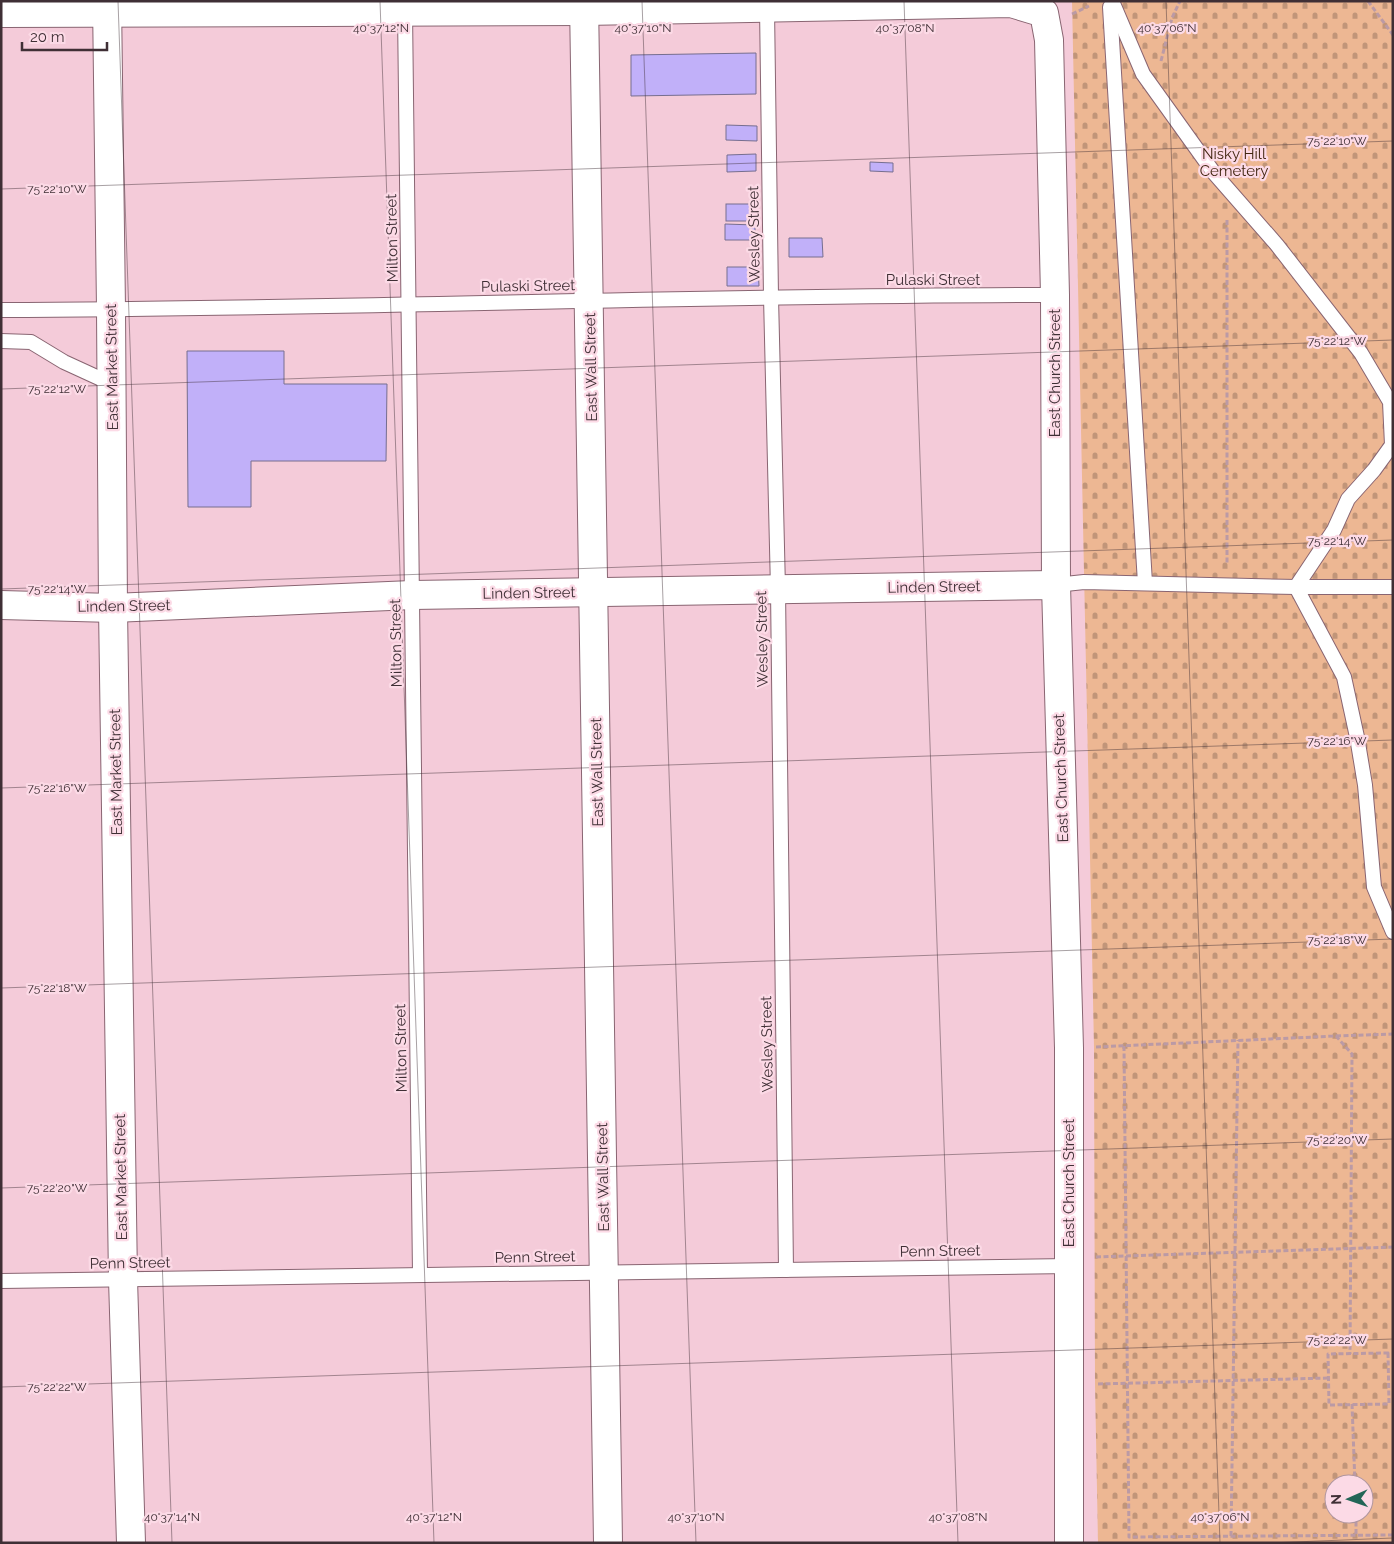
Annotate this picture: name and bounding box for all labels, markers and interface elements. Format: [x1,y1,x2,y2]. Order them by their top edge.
scale bar [22,20,108,52]
text: 40°37'12"N [353,21,409,35]
text: 40°37'10"N [615,21,671,35]
text: 40°37'08"N [876,21,934,35]
text: 40°37'06"N [1137,21,1197,35]
text: 20 m [30,28,65,46]
text: 75°22'10"W [1307,134,1367,148]
park label: Nisky Hill Cemetery [1200,145,1268,180]
text: 75°22'10"W [27,182,87,196]
street label: Wesley Street [744,186,764,282]
street label: Milton Street [382,194,402,282]
street label: Pulaski Street [886,271,980,289]
street label: Pulaski Street [481,276,575,296]
street label: East Market Street [102,304,122,430]
street label: East Church Street [1046,309,1064,437]
street label: East Wall Street [581,312,601,422]
text: 75°22'12"W [1308,334,1367,348]
text: 75°22'12"W [28,382,87,396]
text: 75°22'14"W [1308,534,1367,548]
street label: Linden Street [887,577,981,597]
text: 75°22'14"W [28,582,87,596]
street label: Linden Street [482,583,576,603]
street label: Wesley Street [752,591,772,687]
street label: Linden Street [77,596,171,616]
street label: Milton Street [386,599,406,687]
street label: East Market Street [106,709,126,835]
street label: East Church Street [1050,713,1072,843]
street label: East Wall Street [587,717,607,827]
text: 75°22'16"W [1307,734,1367,748]
text: 75°22'16"W [27,781,87,795]
text: 75°22'18"W [1307,933,1367,947]
text: 75°22'18"W [27,981,87,995]
street label: Wesley Street [757,996,777,1092]
street label: Milton Street [391,1004,411,1092]
street label: East Market Street [111,1114,131,1240]
street label: East Church Street [1060,1119,1078,1247]
street label: East Wall Street [593,1122,613,1232]
text: 75°22'20"W [1307,1133,1368,1147]
text: 75°22'20"W [27,1181,88,1195]
street label: Penn Street [899,1241,981,1261]
street label: Penn Street [494,1247,576,1267]
street label: Penn Street [89,1253,171,1273]
text: 75°22'22"W [1307,1333,1367,1347]
text: 75°22'22"W [27,1380,87,1394]
north arrow [1324,1474,1374,1524]
text: N [1328,1494,1344,1505]
text: 40°37'14"N [144,1510,200,1524]
text: 40°37'12"N [406,1510,462,1524]
text: 40°37'10"N [668,1510,724,1524]
text: 40°37'08"N [929,1510,987,1524]
text: 40°37'06"N [1190,1510,1250,1524]

